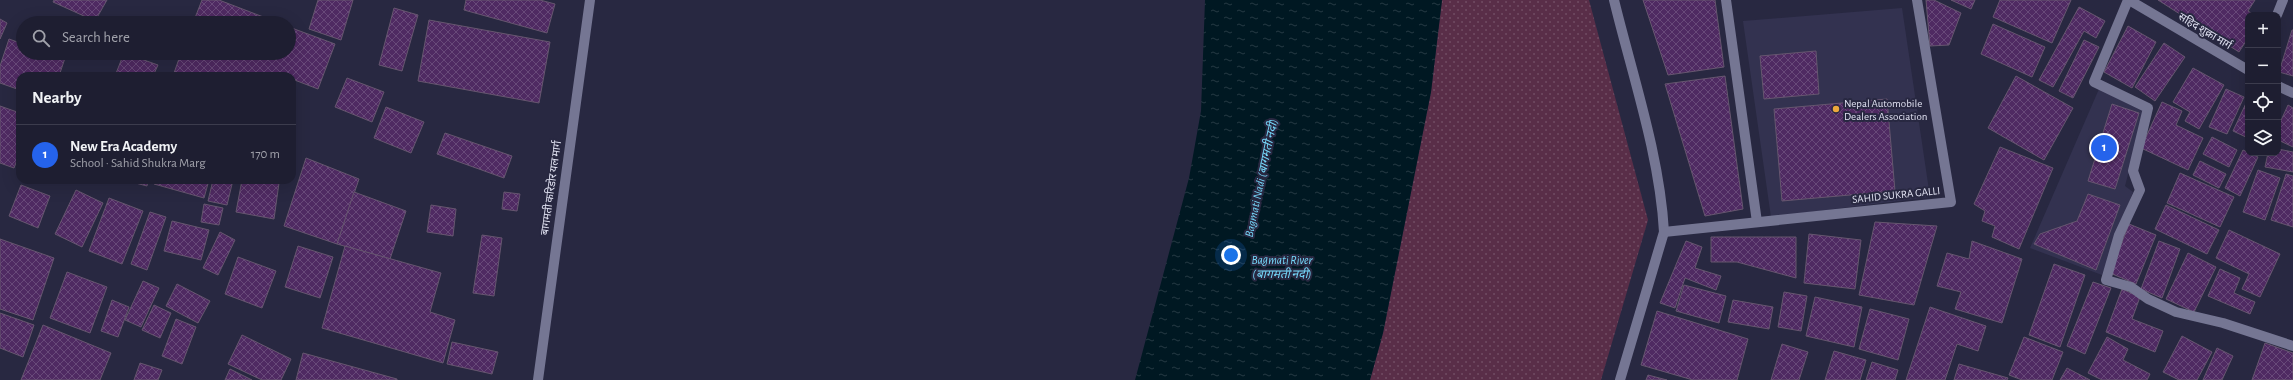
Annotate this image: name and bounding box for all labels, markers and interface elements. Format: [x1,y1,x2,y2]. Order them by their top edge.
street label: सहिद शुक्रा मार्ग [2176,10,2235,53]
map controls [2245,12,2281,156]
button: + [2245,12,2281,48]
search box [16,16,296,60]
icon: search [30,27,52,49]
text: Search here [62,30,130,45]
button: − [2245,48,2281,84]
button: locate [2245,84,2281,120]
text: Nearby [32,89,82,106]
place label: Nepal Automobile Dealers Association [1844,98,1928,122]
marker: Nepal Automobile Dealers Association [1831,104,1841,114]
water label: Bagmati Nadi (बागमती नदी) [1242,118,1279,238]
button: layers [2245,120,2281,156]
pin: 1 [2091,133,2117,163]
text: New Era Academy [70,139,177,154]
street label: बागमती करिडोर यल मार्ग [538,139,563,236]
text: 1 [43,148,47,161]
text: 170 m [251,148,280,161]
text: School · Sahid Shukra Marg [70,157,206,170]
street label: SAHID SUKRA GALLI [1851,185,1941,205]
your location [1221,245,1241,265]
water label: Bagmati River (बागमती नदी) [1252,254,1314,280]

